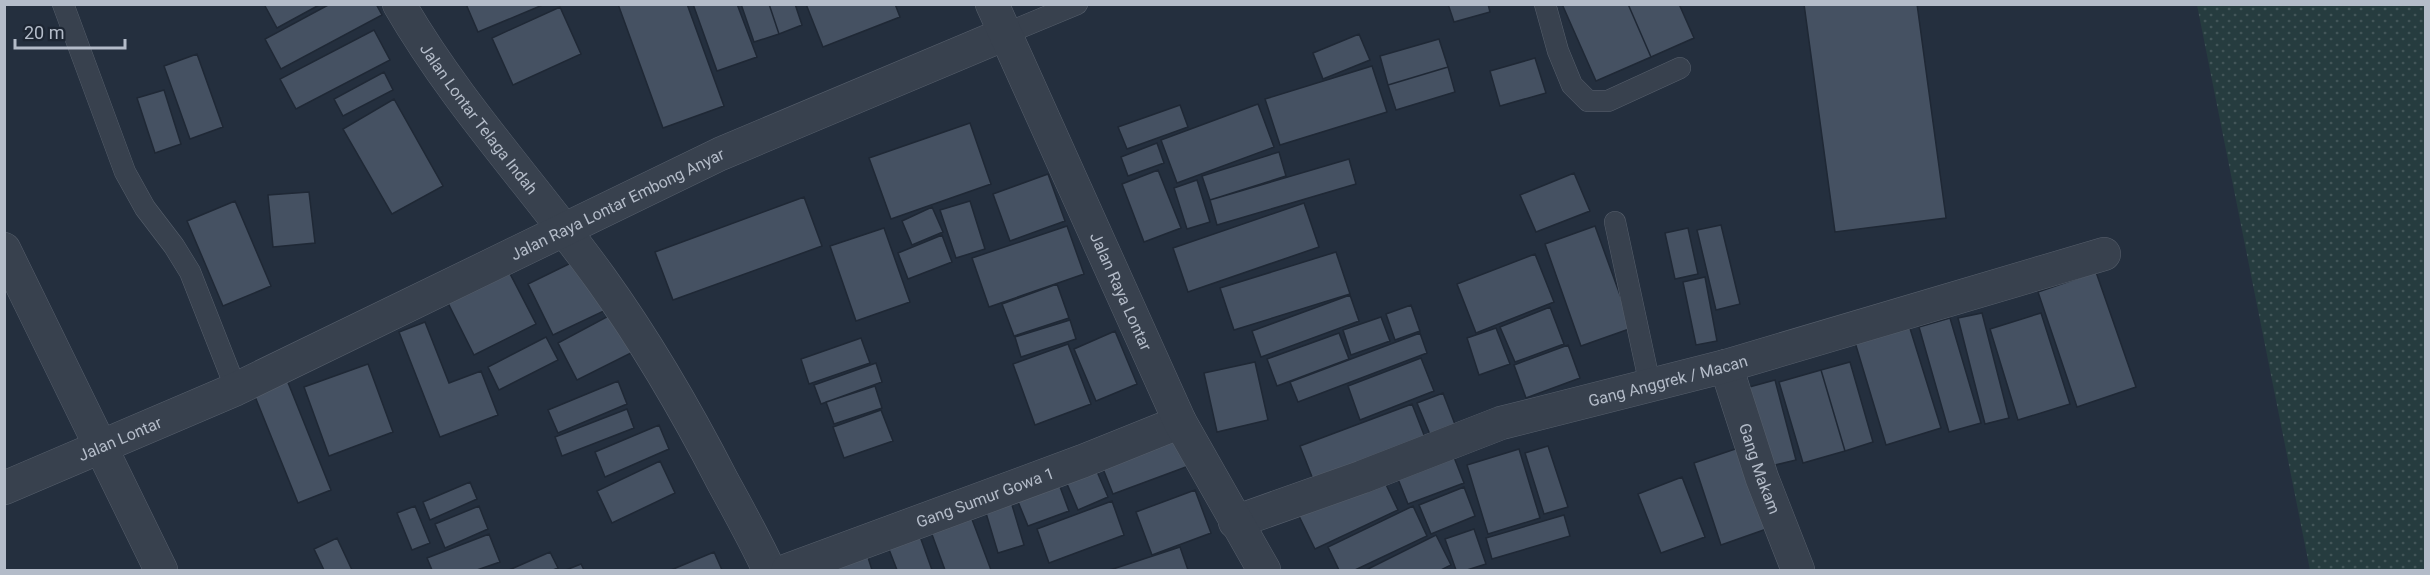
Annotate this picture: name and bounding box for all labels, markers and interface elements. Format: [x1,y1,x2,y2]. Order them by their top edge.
scale bar [15,12,124,50]
text: 20 m [24,22,64,43]
street label: Jalan Lontar Telaga Indah [416,40,542,198]
street label: Jalan Raya Lontar Embong Anyar [507,144,727,264]
street label: Jalan Raya Lontar [1086,229,1156,354]
street label: Gang Anggrek / Macan [1586,351,1750,410]
street label: Jalan Lontar [75,412,165,465]
street label: Gang Makam [1735,421,1785,517]
street label: Gang Sumur Gowa 1 [913,463,1057,531]

